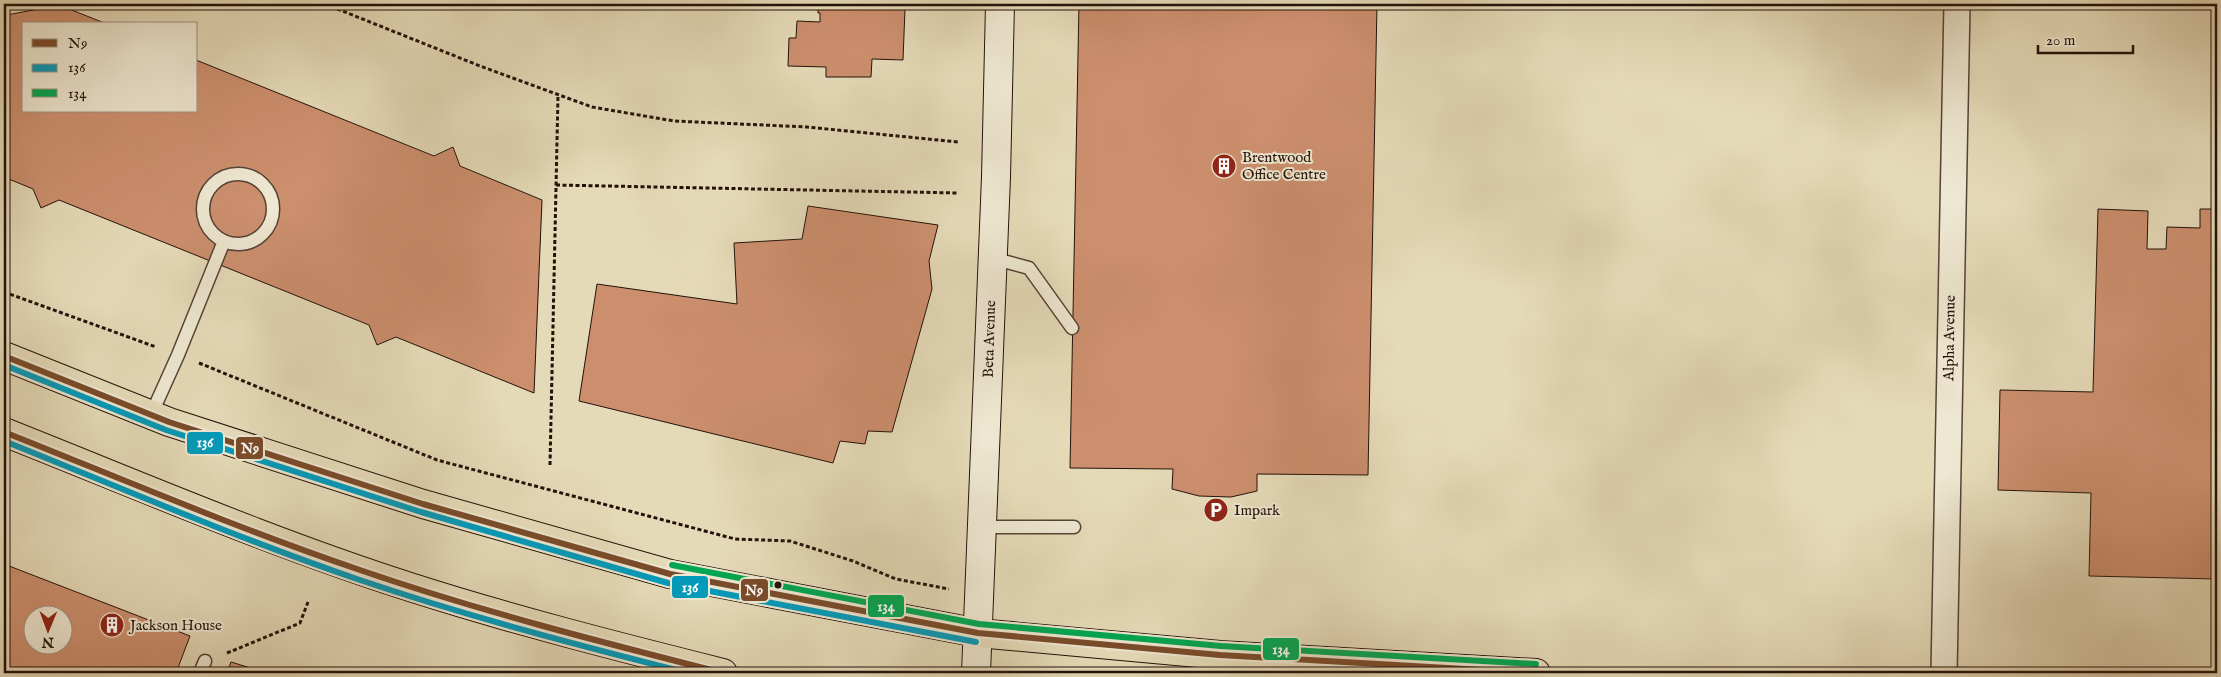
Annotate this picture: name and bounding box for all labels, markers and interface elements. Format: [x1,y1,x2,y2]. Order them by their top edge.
legend [22,22,198,112]
scale bar [2038,22,2134,54]
text: 20 m [2046,31,2076,50]
text: N9 [68,34,88,53]
text: 136 [68,58,86,77]
text: 134 [68,84,87,103]
place label: Brentwood Office Centre [1242,148,1326,184]
building icon: Brentwood Office Centre [1211,153,1237,179]
street label: Alpha Avenue [1939,295,1960,382]
street label: Beta Avenue [979,300,1000,378]
line badge: 136 [186,431,224,455]
text: 136 [197,434,214,452]
line badge: N9 [235,436,264,460]
text: N9 [240,440,259,458]
parking icon: Impark [1203,497,1229,523]
place label: Impark [1234,501,1281,520]
line badge: 136 [671,575,709,599]
line badge: N9 [740,578,769,602]
text: 136 [682,579,699,597]
unlabelled marker [773,580,783,590]
text: N9 [744,582,763,600]
line badge: 134 [867,594,905,618]
text: 134 [877,598,896,616]
north arrow [22,604,72,654]
building icon: Jackson House [99,612,125,638]
place label: Jackson House [128,616,222,635]
text: N [42,633,55,651]
line badge: 134 [1262,637,1300,661]
text: 134 [1272,641,1291,659]

